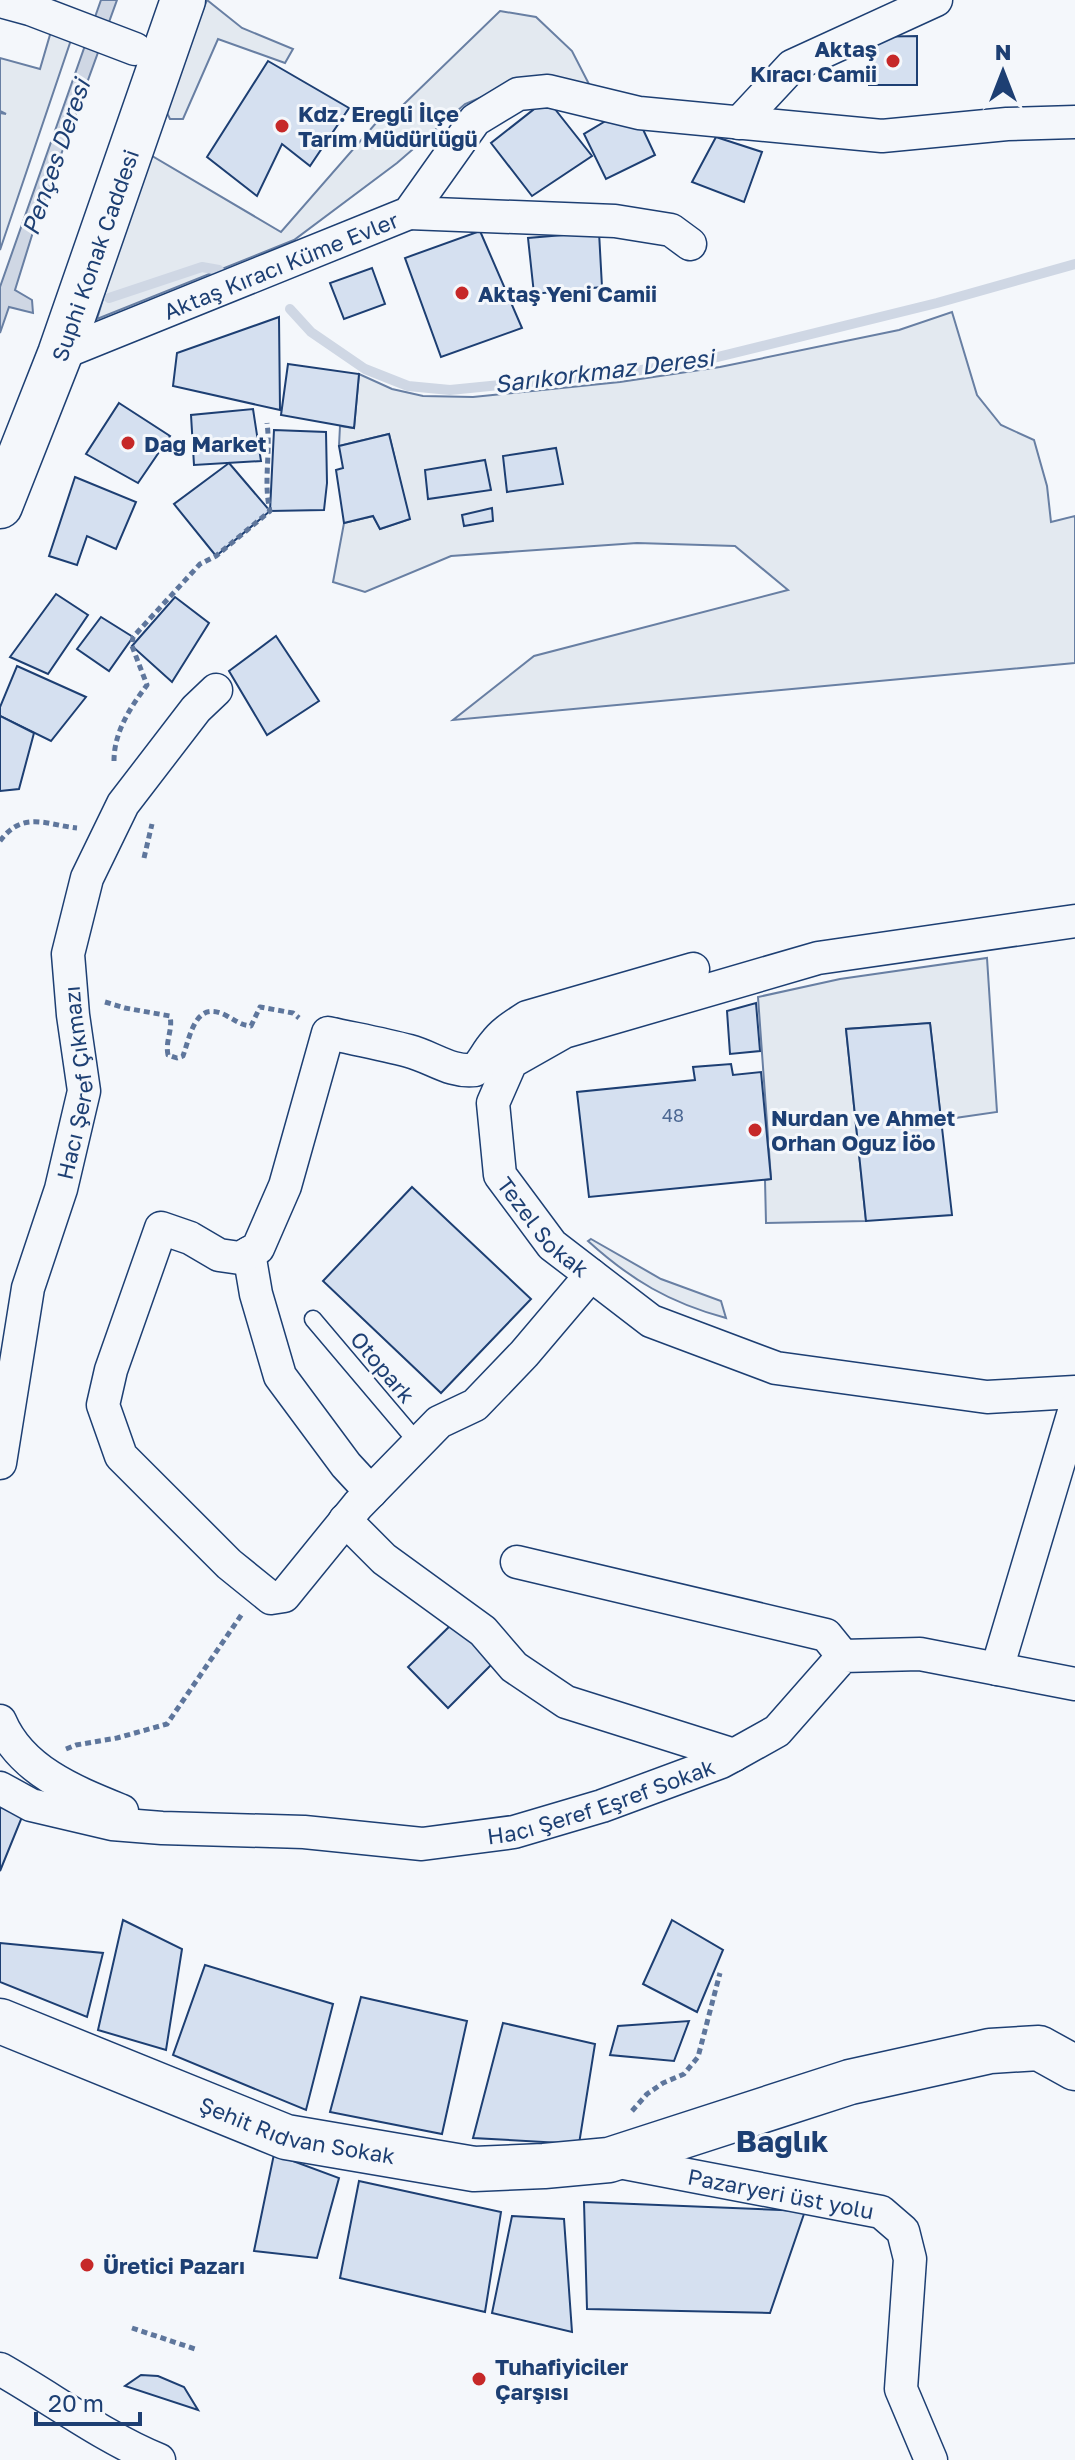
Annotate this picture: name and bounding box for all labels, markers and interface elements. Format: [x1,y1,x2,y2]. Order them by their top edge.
north arrow [963,32,1043,112]
place label: Aktaş Kıracı Camii [750,35,877,87]
text: N [995,38,1011,65]
marker: Aktaş Kıracı Camii [884,52,902,70]
water label: Pençes Deresi [15,73,97,239]
place label: Kdz. Ereğli İlçe Tarım Müdürlüğü [298,100,478,152]
marker: Kdz. Ereğli İlçe Tarım Müdürlüğü [273,117,291,135]
street label: Suphi Konak Caddesi [45,146,144,365]
street label: Aktaş Kıracı Küme Evler [159,205,402,324]
place label: Aktaş Yeni Camii [478,280,657,307]
marker: Aktaş Yeni Camii [453,284,471,302]
water label: Sarıkorkmaz Deresi [493,342,718,398]
place label: Dağ Market [144,430,267,457]
marker: Dağ Market [119,434,137,452]
street label: Hacı Şeref Çıkmazı [50,985,98,1182]
house number: 48 [662,1104,684,1126]
place label: Nurdan ve Ahmet Orhan Oğuz İöo [771,1104,955,1156]
marker: Nurdan ve Ahmet Orhan Oğuz İöo [746,1121,764,1139]
street label: Tezel Sokak [492,1171,595,1282]
street label: Otopark [345,1326,421,1408]
street label: Hacı Şeref Eşref Sokak [485,1752,718,1849]
street label: Şehit Rıdvan Sokak [196,2090,397,2169]
district label: Bağlık [736,2123,829,2159]
street label: Pazaryeri üst yolu [686,2162,876,2224]
place label: Üretici Pazarı [103,2252,245,2279]
marker: Üretici Pazarı [78,2256,96,2274]
place label: Tuhafiyiciler Çarşısı [495,2353,629,2405]
marker: Tuhafiyiciler Çarşısı [470,2370,488,2388]
scale bar [36,2376,140,2426]
text: 20 m [48,2388,104,2417]

